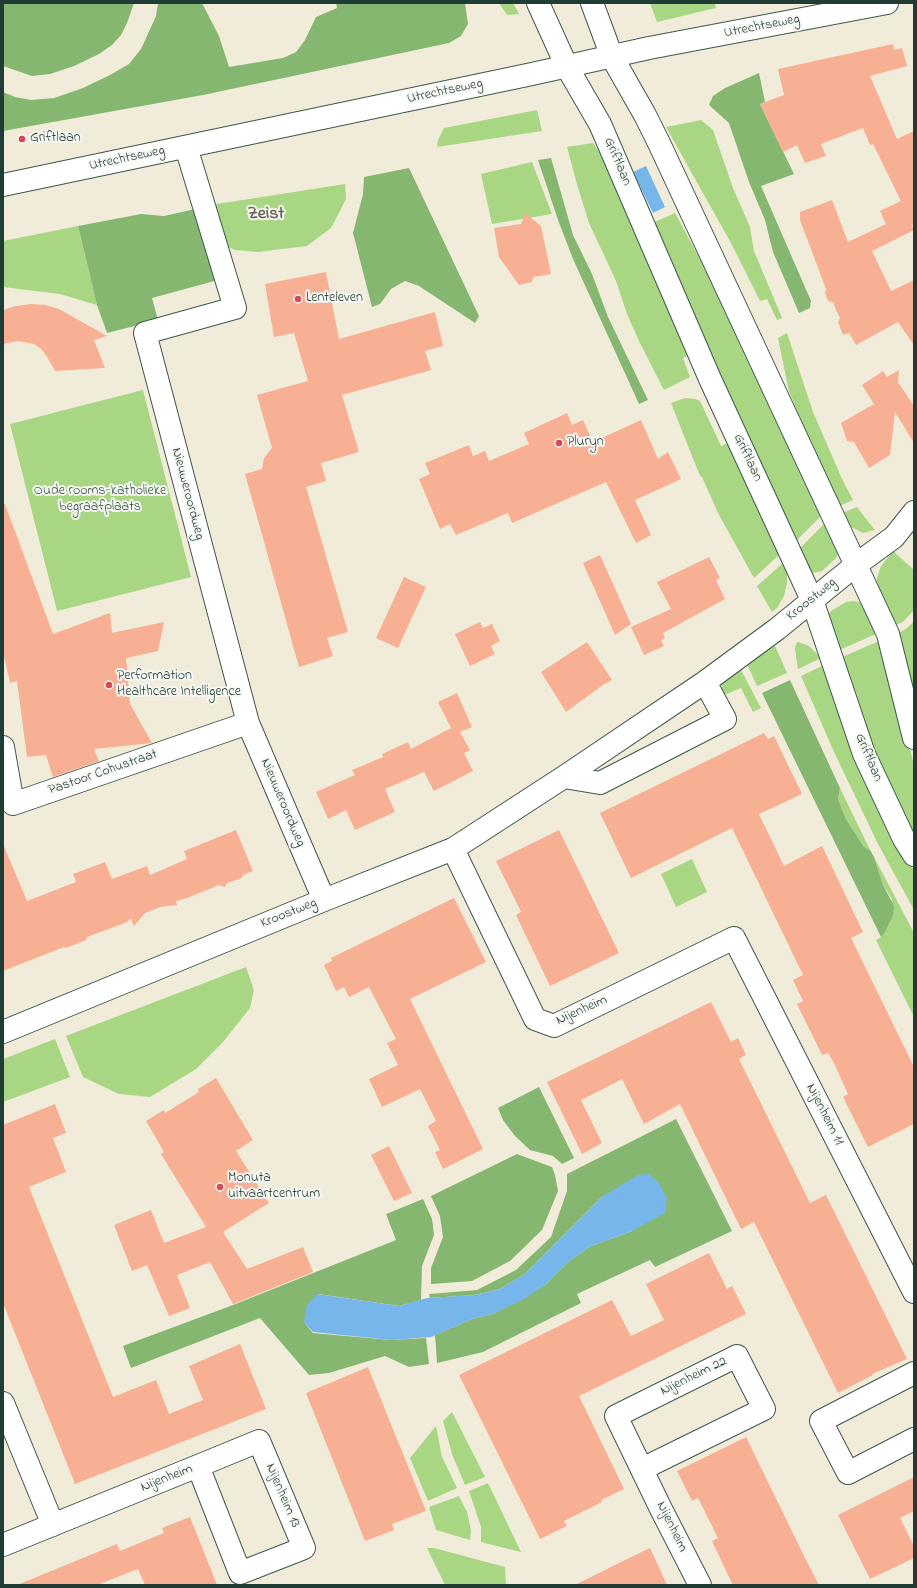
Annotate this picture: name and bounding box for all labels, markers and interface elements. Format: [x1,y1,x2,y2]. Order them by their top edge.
street label: Utrechtseweg [723,11,801,43]
street label: Utrechtseweg [406,76,484,108]
place label: Griftlaan [30,131,81,147]
marker: Griftlaan [17,134,27,144]
street label: Griftlaan [599,135,635,189]
street label: Utrechtseweg [88,143,166,175]
district label: Zeist [248,204,284,226]
place label: Lenteleven [306,291,363,307]
marker: Lenteleven [293,294,303,304]
street label: Griftlaan [729,431,765,485]
place label: Pluryn [567,435,604,451]
marker: Pluryn [554,438,564,448]
street label: Nieuweroordweg [167,446,207,542]
park label: Oude rooms-katholieke begraafplaats [34,484,166,516]
street label: Kroostweg [784,575,840,625]
place label: Performation Healthcare Intelligence [117,669,241,702]
marker: Performation Healthcare Intelligence [104,680,114,690]
street label: Griftlaan [850,731,886,785]
street label: Pastoor Cohustraat [46,746,160,800]
street label: Nieuweroordweg [256,756,308,850]
street label: Kroostweg [258,895,320,933]
street label: Nijenheim [554,992,610,1030]
street label: Nijenheim 11 [801,1081,847,1149]
place label: Monuta uitvaartcentrum [228,1171,320,1204]
marker: Monuta uitvaartcentrum [215,1182,225,1192]
street label: Nijenheim 22 [658,1354,730,1400]
street label: Nijenheim [139,1461,195,1497]
street label: Nijenheim 13 [261,1461,303,1531]
street label: Nijenheim [652,1499,690,1555]

